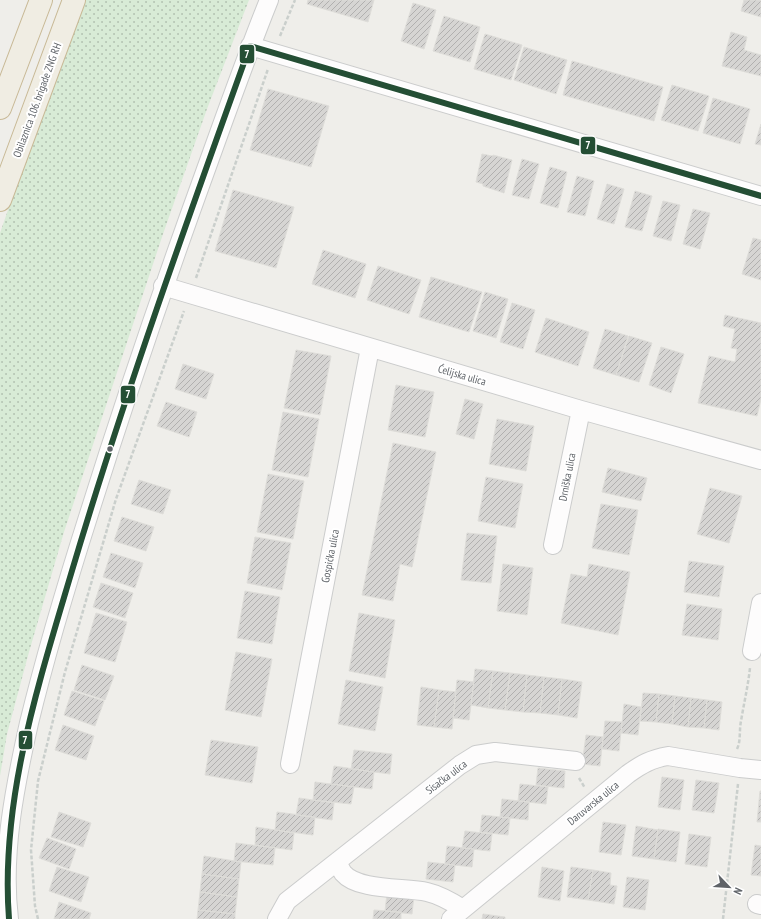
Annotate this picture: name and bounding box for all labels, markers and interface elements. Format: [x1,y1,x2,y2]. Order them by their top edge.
street label: Obilaznica 106. brigade ZNG RH [10,41,64,159]
line badge: 7 [239,44,255,64]
text: 7 [244,47,250,61]
line badge: 7 [580,136,596,155]
text: 7 [585,138,591,152]
street label: Ćelijska ulica [436,361,488,389]
line badge: 7 [120,385,136,404]
text: 7 [125,387,131,401]
unlabelled marker [105,444,115,454]
street label: Drniška ulica [555,452,579,502]
street label: Gospićka ulica [318,528,342,584]
line badge: 7 [18,730,33,750]
text: 7 [22,733,28,747]
street label: Sisačka ulica [423,757,469,797]
street label: Daruvarska ulica [564,778,622,828]
north arrow [709,867,749,907]
text: N [730,886,746,897]

